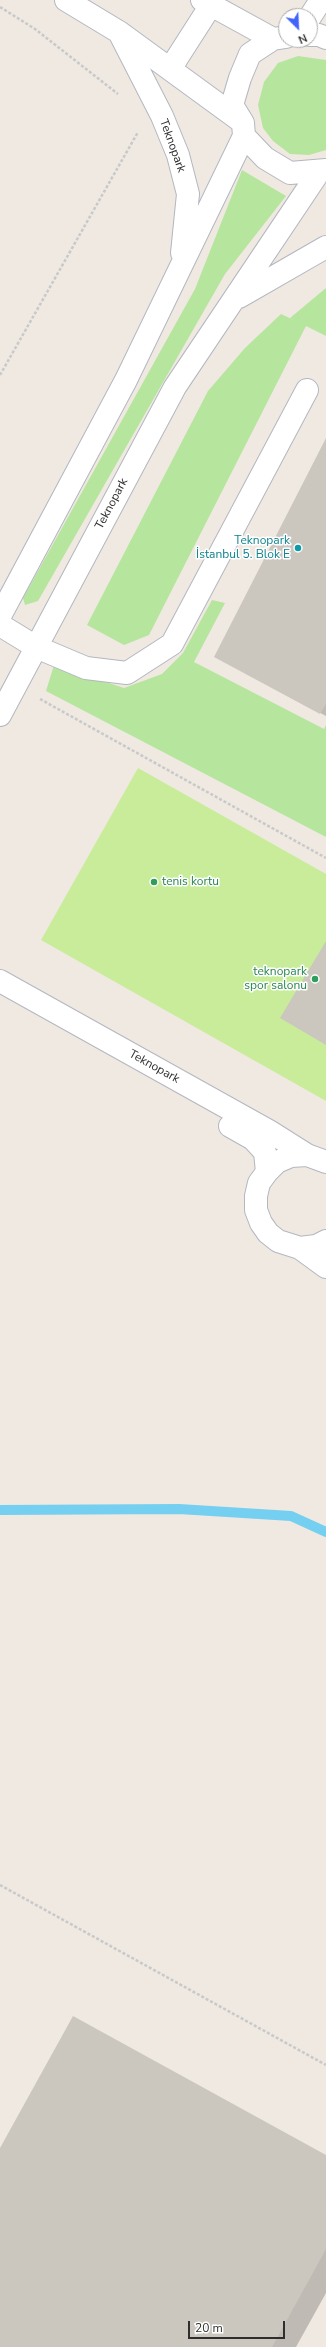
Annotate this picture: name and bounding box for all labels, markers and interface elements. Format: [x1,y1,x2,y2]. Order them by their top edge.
north arrow [278,8,318,48]
text: N [296,30,309,47]
street label: Teknopark [156,117,188,175]
street label: Teknopark [93,476,131,532]
place label: Teknopark İstanbul 5. Blok E [196,534,290,562]
marker: Teknopark İstanbul 5. Blok E [293,543,303,553]
place label: tenis kortu [162,875,219,889]
marker: tenis kortu [149,877,159,887]
place label: teknopark spor salonu [244,965,307,993]
marker: teknopark spor salonu [310,974,320,984]
street label: Teknopark [126,1047,182,1087]
scale bar [190,2313,287,2339]
text: 20 m [195,2320,223,2336]

